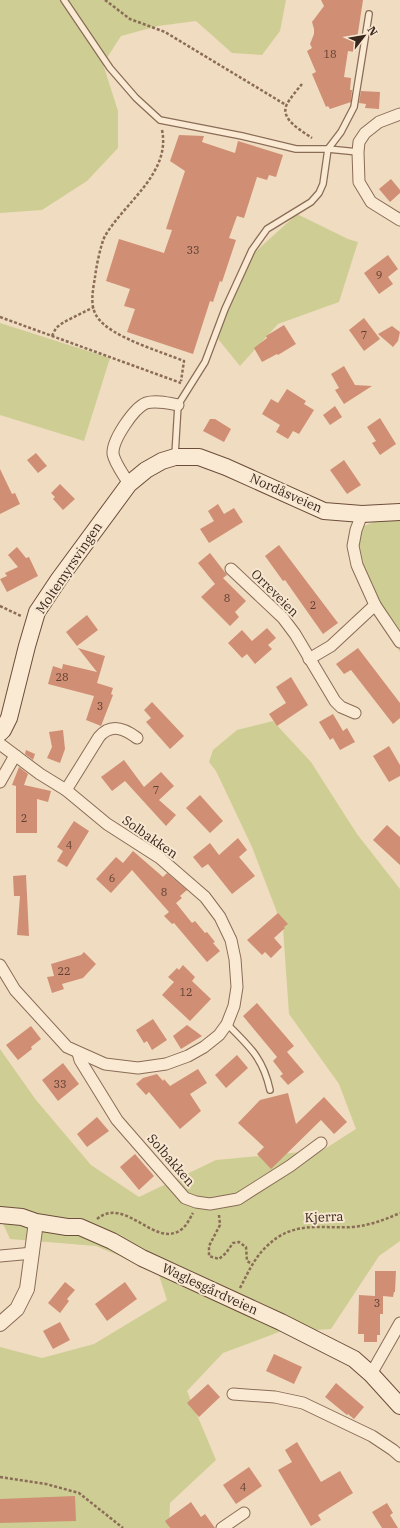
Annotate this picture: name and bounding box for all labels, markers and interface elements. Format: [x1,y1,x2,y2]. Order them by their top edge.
north arrow [344,16,384,56]
text: N [364,24,381,38]
house number: 18 [323,47,337,61]
house number: 33 [186,243,200,257]
house number: 9 [376,268,382,282]
house number: 7 [361,328,367,342]
street label: Nordåsveien [247,469,325,517]
street label: Moltemyrsvingen [32,519,106,617]
street label: Orreveien [247,565,303,621]
house number: 8 [224,591,230,605]
house number: 2 [310,598,316,612]
house number: 28 [55,670,69,684]
house number: 3 [97,699,103,713]
house number: 7 [153,783,159,797]
house number: 2 [21,811,27,825]
street label: Solbakken [119,812,181,862]
house number: 4 [66,838,73,852]
house number: 6 [109,871,115,885]
house number: 8 [161,885,167,899]
house number: 22 [57,964,71,978]
house number: 12 [179,985,193,999]
house number: 33 [53,1077,67,1091]
street label: Solbakken [144,1130,198,1190]
street label: Kjerra [304,1208,344,1226]
street label: Waglesgårdveien [159,1259,261,1319]
house number: 3 [374,1296,380,1310]
house number: 4 [240,1480,247,1494]

